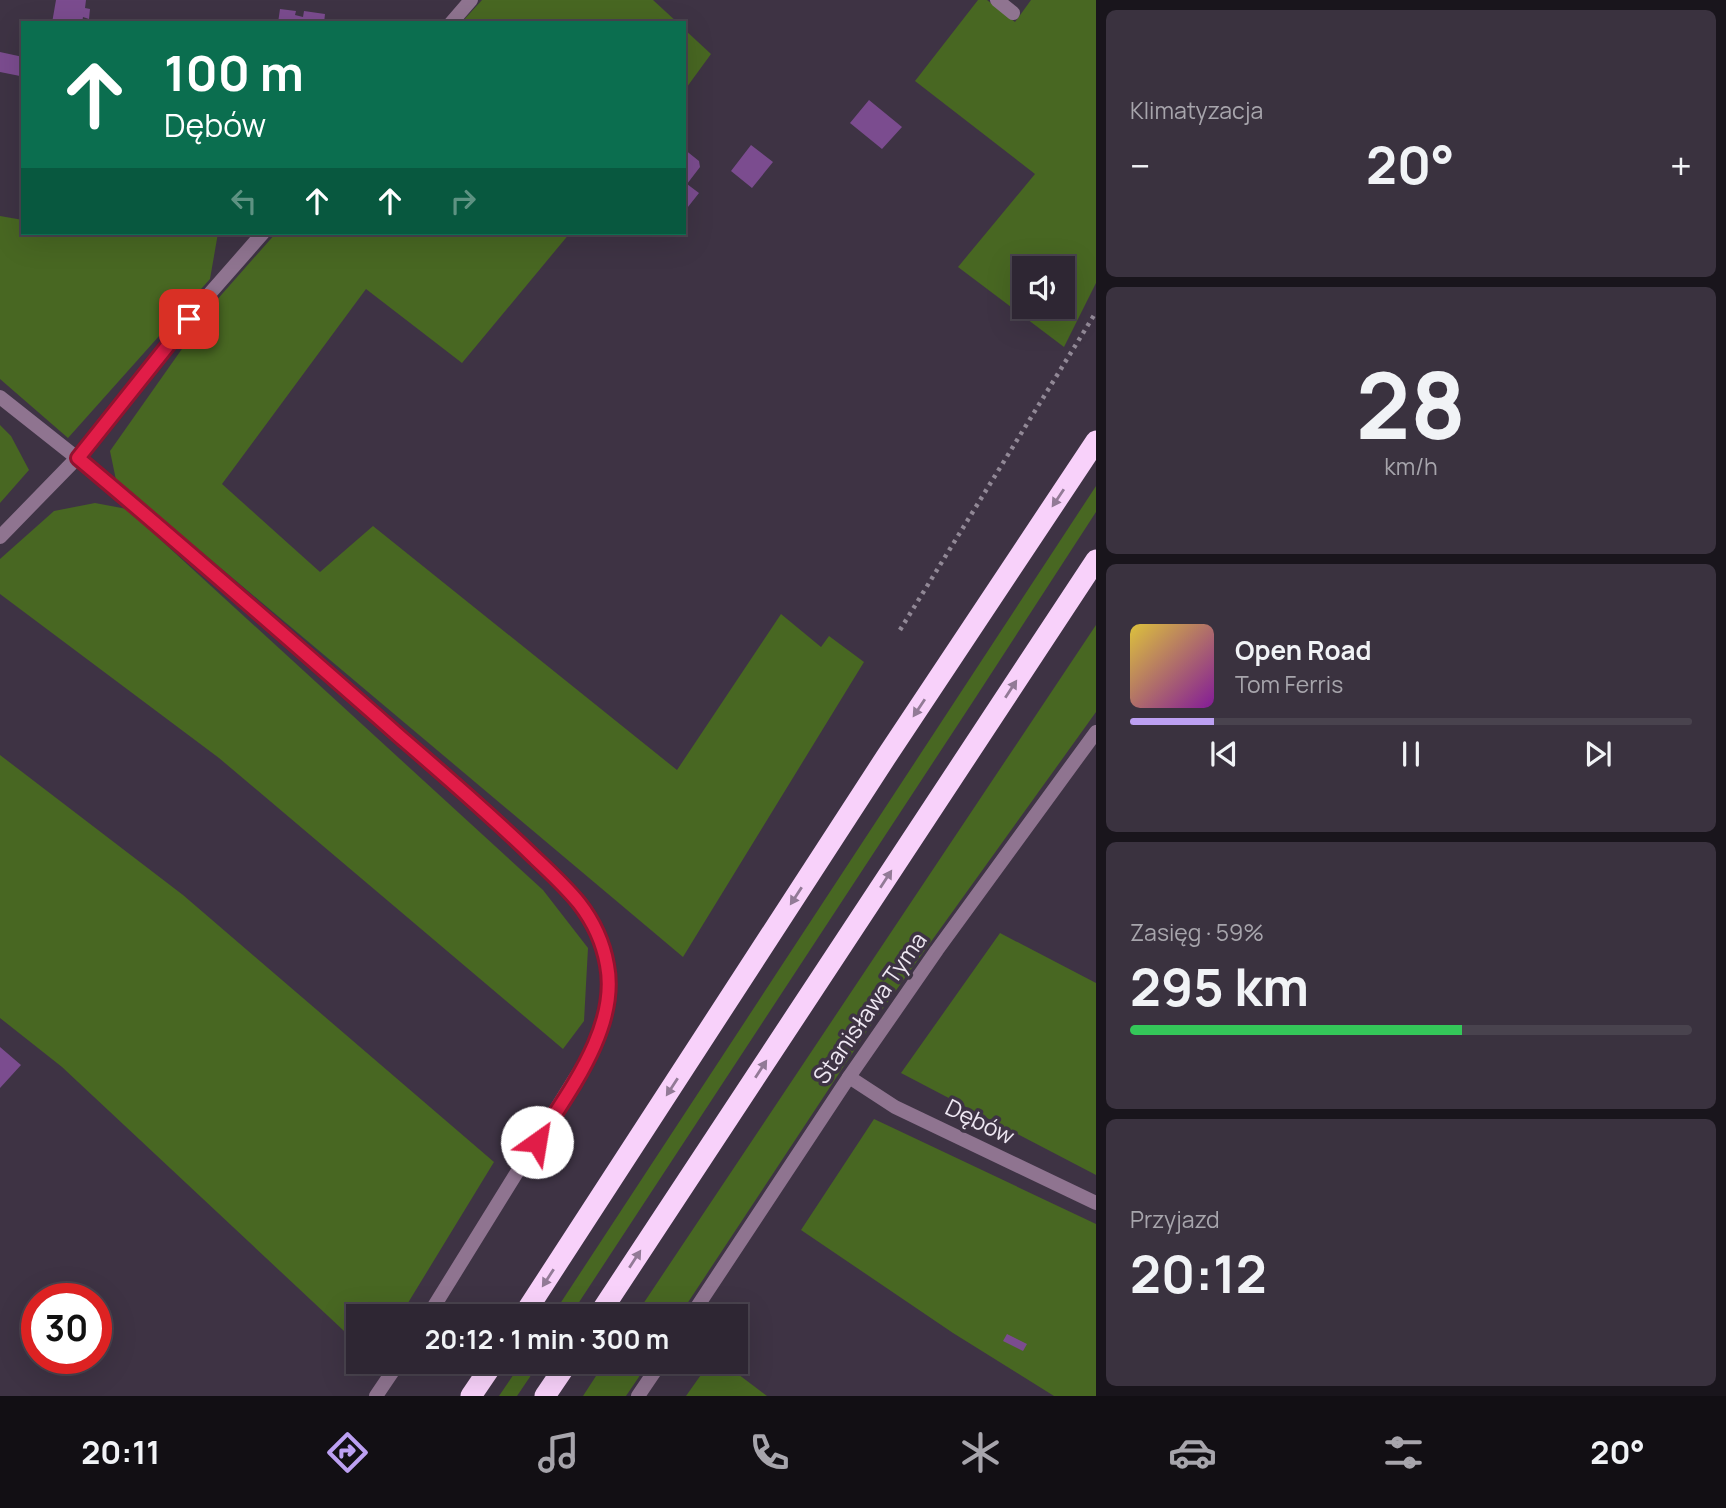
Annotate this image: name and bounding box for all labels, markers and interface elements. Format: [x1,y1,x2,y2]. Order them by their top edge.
text: 100 m [164,39,304,106]
icon: ahead [49,49,140,140]
text: Klimatyzacja [1130,94,1263,126]
text: Dębów [164,103,266,147]
text: 20° [1366,129,1455,200]
text: − [1130,139,1151,191]
text: + [1670,139,1692,191]
icon: left [225,182,263,220]
icon: ahead [298,182,336,220]
icon: ahead [371,182,409,220]
icon: right [444,182,482,220]
map controls [1012,256,1075,319]
button: sound [1012,256,1075,319]
pin [159,289,219,349]
icon: arrive [170,300,208,338]
text: 28 [1356,342,1466,466]
text: km/h [1384,450,1438,482]
one-way arrow [1051,489,1065,507]
text: Open Road [1235,632,1371,668]
text: Tom Ferris [1235,668,1343,700]
one-way arrow [1004,680,1017,699]
one-way arrow [912,699,926,717]
icon: previous [1205,735,1243,773]
icon: pause [1392,735,1430,773]
icon: next [1579,735,1617,773]
one-way arrow [879,870,893,888]
one-way arrow [790,887,803,906]
text: Zasięg · 59% [1130,916,1264,948]
street label: Stanisława Tyma [805,925,934,1090]
text: 295 km [1130,951,1309,1022]
one-way arrow [754,1059,767,1079]
one-way arrow [665,1078,679,1096]
street label: Dębów [940,1091,1021,1152]
position arrow [500,1105,574,1179]
text: Przyjazd [1130,1203,1220,1235]
text: 20:12 [1130,1238,1267,1309]
one-way arrow [629,1249,642,1269]
one-way arrow [541,1269,555,1287]
speed limit sign: 30 [21,1283,112,1374]
text: 20:12 · 1 min · 300 m [425,1321,669,1357]
icon: directions [323,1428,372,1477]
icon: music [534,1428,583,1477]
icon: phone [745,1428,794,1477]
icon: climate [956,1428,1005,1477]
icon: car [1168,1428,1217,1477]
icon: filters [1379,1428,1428,1477]
text: 20:11 [81,1430,160,1474]
text: 20° [1590,1430,1645,1474]

